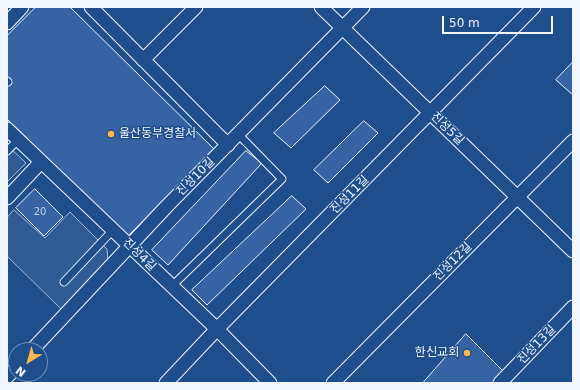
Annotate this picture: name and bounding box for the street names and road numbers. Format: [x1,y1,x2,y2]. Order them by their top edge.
street label: 진성5길 [427,110,467,148]
street label: 진성10길 [174,155,218,199]
street label: 진성11길 [328,173,372,217]
street label: 진성4길 [119,236,159,274]
street label: 진성12길 [431,240,475,284]
street label: 진성13길 [515,323,559,367]

